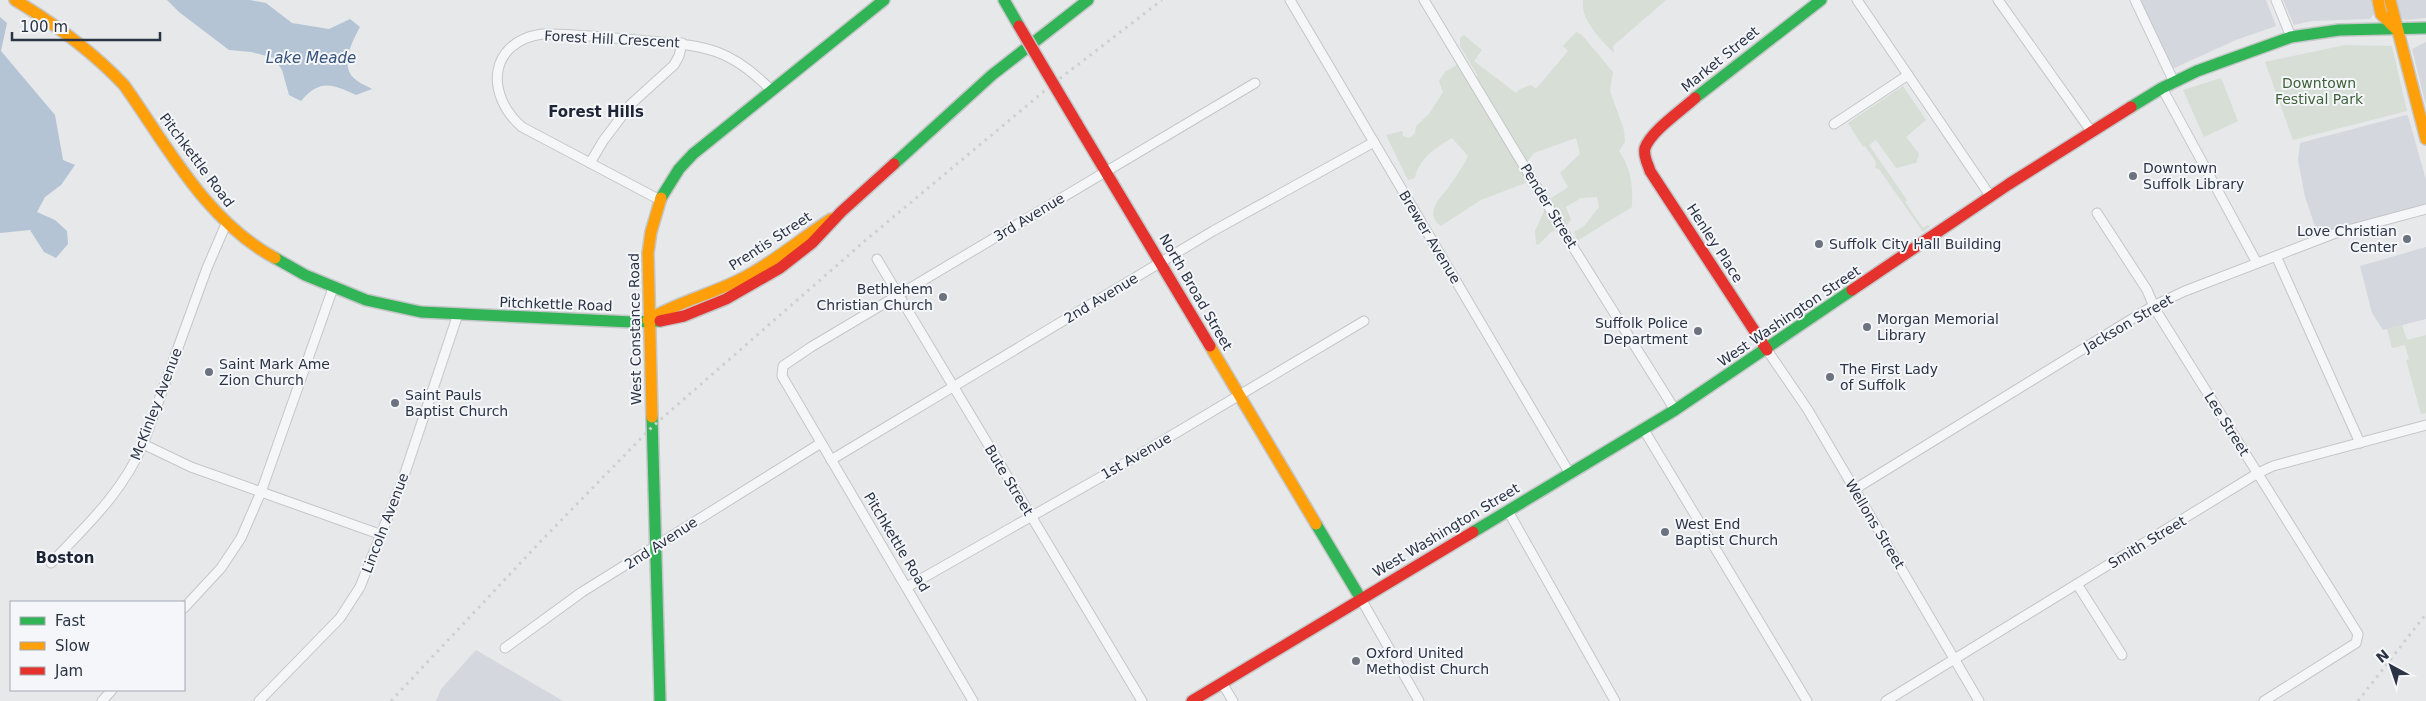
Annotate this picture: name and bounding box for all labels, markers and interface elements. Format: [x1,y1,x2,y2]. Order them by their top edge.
scale bar [12,10,160,42]
text: 100 m [20,18,68,36]
street label: Market Street [1678,23,1762,95]
street label: Forest Hill Crescent [544,27,681,51]
water label: Lake Meade [266,49,356,67]
park label: Downtown Festival Park [2275,75,2364,107]
district label: Forest Hills [548,103,644,121]
street label: Pitchkettle Road [156,110,238,210]
place label: Downtown Suffolk Library [2143,160,2244,192]
street label: Pender Street [1518,161,1581,252]
marker: Downtown Suffolk Library [2127,170,2139,182]
street label: Brewer Avenue [1396,187,1464,287]
street label: 3rd Avenue [991,190,1067,244]
street label: Henley Place [1684,201,1746,285]
street label: Prentis Street [726,208,815,274]
place label: Love Christian Center [2297,223,2397,255]
street label: North Broad Street [1156,231,1236,353]
marker: Love Christian Center [2401,233,2413,245]
place label: Suffolk City Hall Building [1829,236,2001,252]
marker: Suffolk City Hall Building [1813,238,1825,250]
street label: West Constance Road [626,253,644,405]
street label: West Washington Street [1715,262,1864,370]
street label: 2nd Avenue [1061,270,1141,326]
place label: Bethlehem Christian Church [817,281,933,313]
marker: Bethlehem Christian Church [937,291,949,303]
street label: Jackson Street [2080,291,2176,355]
street label: Pitchkettle Road [499,294,613,314]
place label: Morgan Memorial Library [1877,311,1999,343]
place label: Suffolk Police Department [1595,315,1689,347]
marker: Morgan Memorial Library [1861,321,1873,333]
marker: Suffolk Police Department [1692,325,1704,337]
street label: McKinley Avenue [127,346,185,462]
place label: Saint Mark Ame Zion Church [219,356,330,388]
place label: The First Lady of Suffolk [1839,361,1938,393]
marker: Saint Mark Ame Zion Church [203,366,215,378]
marker: The First Lady of Suffolk [1824,371,1836,383]
place label: Saint Pauls Baptist Church [405,387,508,419]
street label: Lee Street [2201,389,2253,459]
marker: Saint Pauls Baptist Church [389,397,401,409]
street label: 1st Avenue [1098,430,1174,482]
street label: Bute Street [982,442,1037,519]
street label: Lincoln Avenue [359,471,411,575]
street label: Wellons Street [1842,477,1908,572]
street label: West Washington Street [1370,480,1523,580]
street label: Pitchkettle Road [861,489,933,595]
street label: Smith Street [2105,512,2189,571]
street label: 2nd Avenue [622,514,700,572]
place label: West End Baptist Church [1675,516,1778,548]
marker: West End Baptist Church [1659,526,1671,538]
district label: Boston [36,549,94,567]
legend [10,601,185,691]
text: Fast [55,612,85,630]
text: Slow [55,637,90,655]
north arrow [2366,641,2416,691]
place label: Oxford United Methodist Church [1366,645,1489,677]
text: N [2373,646,2392,666]
marker: Oxford United Methodist Church [1350,655,1362,667]
text: Jam [54,662,83,680]

